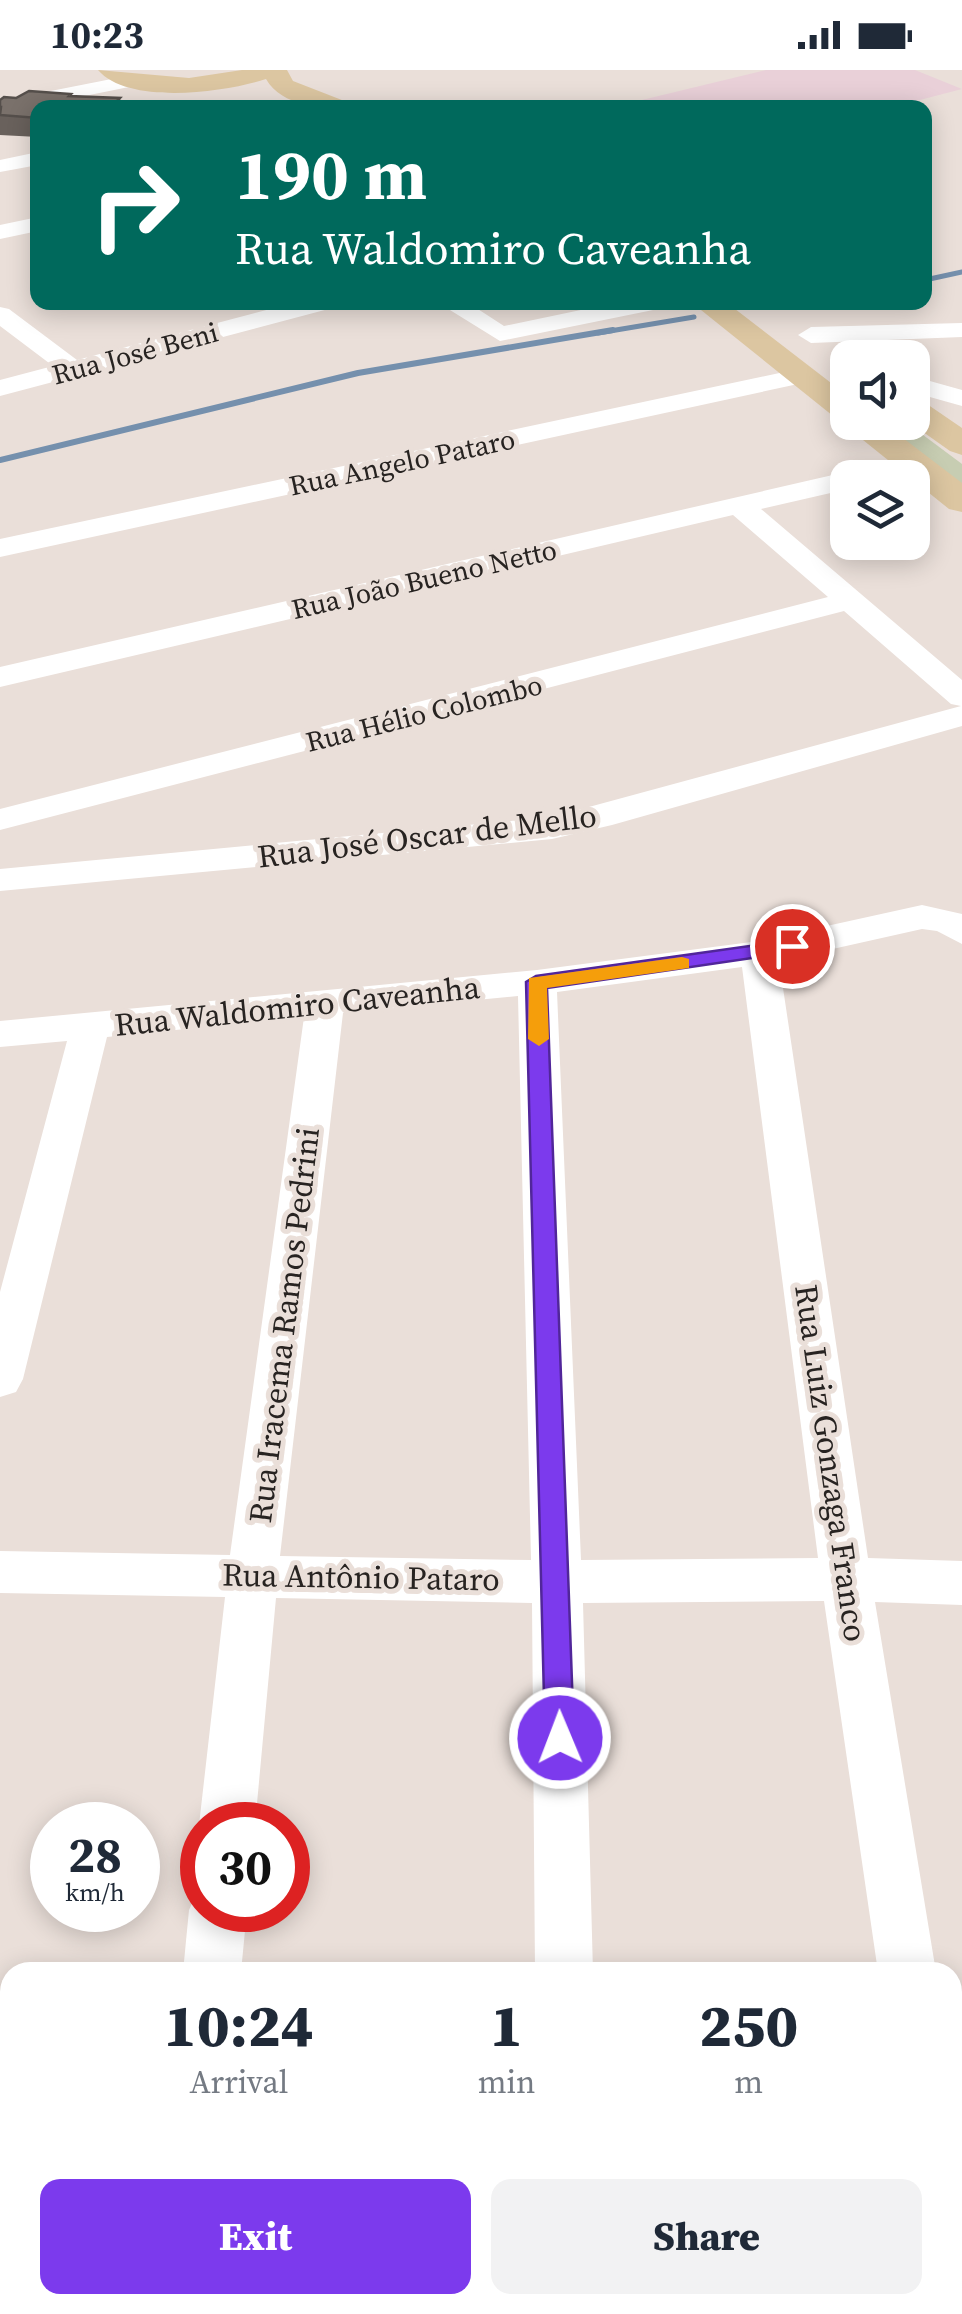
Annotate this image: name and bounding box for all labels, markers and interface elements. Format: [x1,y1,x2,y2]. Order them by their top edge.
text: 10:23 [50,9,144,61]
text: 190 m [235,126,427,222]
icon: right [70,140,200,270]
text: Rua Waldomiro Caveanha [235,217,751,279]
street label: Rua José Beni [48,313,222,393]
map controls [830,340,930,560]
button: sound [830,340,930,440]
street label: Rua Angelo Pataro [286,420,518,504]
button: layers [830,460,930,560]
street label: Rua João Bueno Netto [288,530,560,628]
street label: Rua Hélio Colombo [302,665,546,761]
street label: Rua José Oscar de Mello [255,793,599,879]
pin [750,904,835,989]
icon: arrive [765,919,820,974]
street label: Rua Waldomiro Caveanha [112,965,483,1047]
street label: Rua Iracema Ramos Pedrini [238,1125,330,1525]
street label: Rua Luiz Gonzaga Franco [784,1282,878,1644]
street label: Rua Antônio Pataro [222,1553,500,1601]
position arrow [508,1686,612,1790]
speed limit sign: 30 [180,1802,310,1932]
text: 28 [68,1820,122,1889]
text: km/h [65,1875,125,1909]
text: 10:24 [164,1984,314,2066]
text: 1 [490,1984,523,2066]
text: 250 [699,1984,798,2066]
text: Arrival [189,2060,288,2104]
text: min [478,2060,535,2104]
text: m [734,2060,763,2104]
button: Exit [40,2179,471,2294]
button: Share [491,2179,922,2294]

